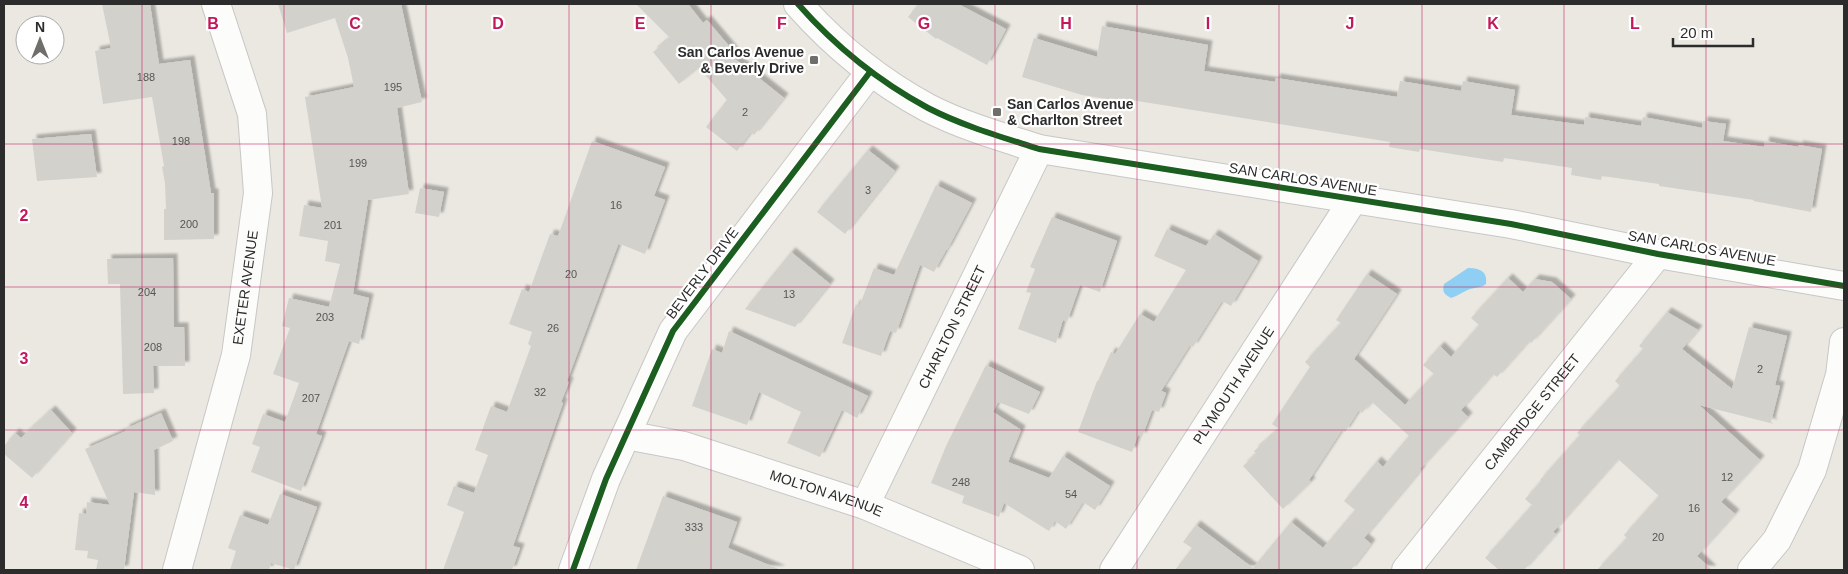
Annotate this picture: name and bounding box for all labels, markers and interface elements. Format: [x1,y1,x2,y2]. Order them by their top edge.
north arrow [15,15,65,65]
text: B [207,15,219,32]
text: C [349,15,361,32]
text: D [492,15,504,32]
text: E [635,15,646,32]
text: F [777,15,787,32]
text: G [918,15,930,32]
text: H [1060,15,1072,32]
text: I [1206,15,1210,32]
text: J [1346,15,1354,32]
text: K [1487,15,1499,32]
text: L [1630,15,1640,32]
scale bar [1673,15,1753,47]
text: N [35,19,45,35]
text: 20 m [1680,24,1713,41]
place label: San Carlos Avenue & Beverly Drive [677,44,804,76]
marker: San Carlos Avenue & Beverly Drive [808,54,820,66]
house number: 188 [137,71,155,83]
house number: 195 [384,81,402,93]
place label: San Carlos Avenue & Charlton Street [1007,96,1134,128]
house number: 2 [742,106,748,118]
marker: San Carlos Avenue & Charlton Street [991,106,1003,118]
house number: 198 [172,135,190,147]
house number: 199 [349,157,367,169]
street label: SAN CARLOS AVENUE [1228,159,1378,199]
house number: 3 [865,184,871,196]
house number: 16 [610,199,622,211]
text: 2 [20,207,29,224]
house number: 200 [180,218,198,230]
house number: 201 [324,219,342,231]
street label: BEVERLY DRIVE [663,224,741,322]
street label: SAN CARLOS AVENUE [1627,227,1777,269]
street label: EXETER AVENUE [229,229,261,346]
street label: CHARLTON STREET [915,263,989,391]
house number: 20 [565,268,577,280]
house number: 204 [138,286,156,298]
house number: 13 [783,288,795,300]
house number: 203 [316,311,334,323]
house number: 26 [547,322,559,334]
street label: PLYMOUTH AVENUE [1190,324,1277,447]
house number: 208 [144,341,162,353]
text: 3 [20,350,29,367]
street label: CAMBRIDGE STREET [1481,350,1583,473]
house number: 2 [1757,363,1763,375]
house number: 32 [534,386,546,398]
house number: 207 [302,392,320,404]
street label: MOLTON AVENUE [768,467,885,520]
house number: 12 [1721,471,1733,483]
house number: 248 [952,476,970,488]
house number: 54 [1065,488,1077,500]
text: 4 [20,494,29,511]
house number: 16 [1688,502,1700,514]
house number: 333 [685,521,703,533]
house number: 20 [1652,531,1664,543]

